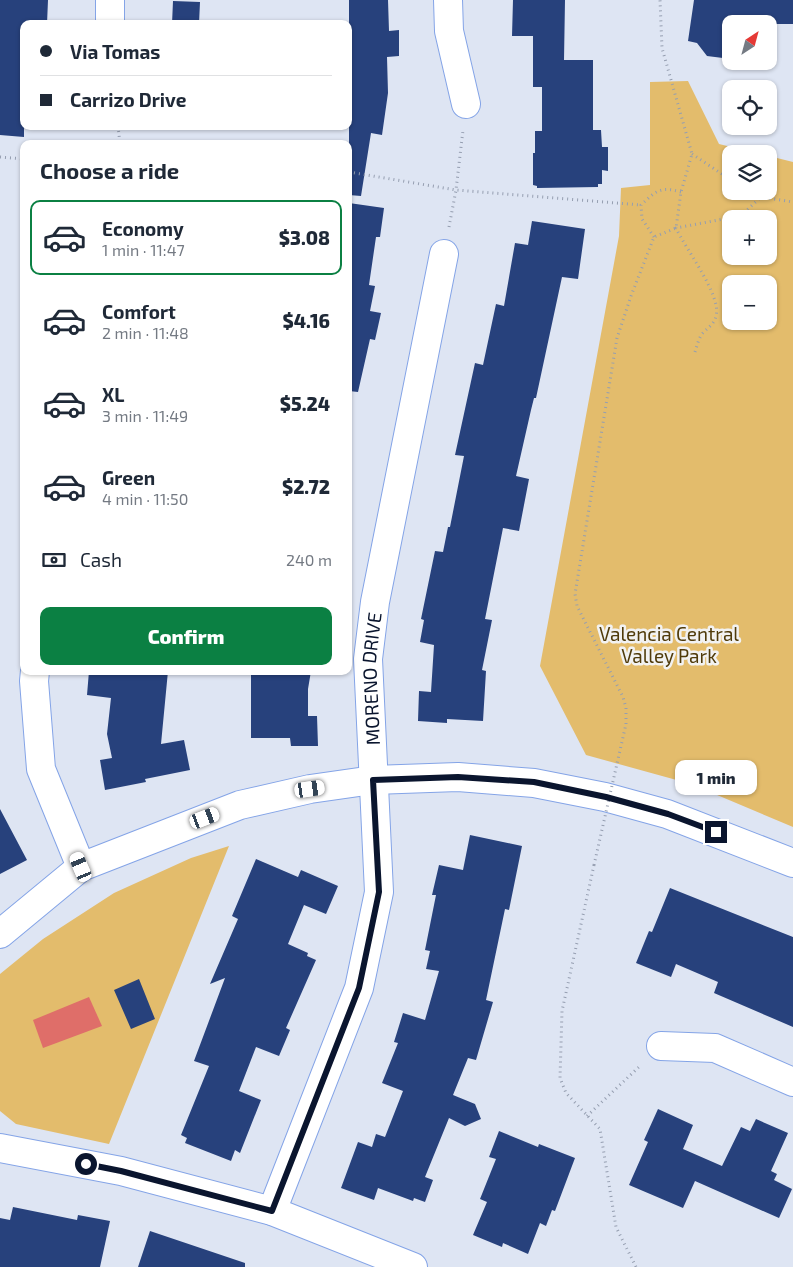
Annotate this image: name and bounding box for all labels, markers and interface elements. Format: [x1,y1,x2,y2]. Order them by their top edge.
north arrow [722,15,778,70]
map controls [722,15,777,330]
text: Via Tomas [70,40,160,63]
button: locate [722,80,777,135]
text: Carrizo Drive [70,88,186,111]
button: layers [722,145,777,200]
text: Choose a ride [40,157,179,183]
button: + [722,210,777,265]
icon: car [42,215,87,260]
text: Economy [102,217,184,240]
text: $3.08 [279,226,330,249]
text: 1 min · 11:47 [102,240,185,259]
button: − [722,275,777,330]
icon: car [42,298,87,343]
text: Comfort [102,300,176,323]
text: $4.16 [283,309,330,332]
text: 2 min · 11:48 [102,323,189,342]
icon: car [42,381,87,426]
text: XL [102,383,124,406]
text: $5.24 [280,392,330,415]
text: 3 min · 11:49 [102,406,188,425]
icon: car [42,464,87,509]
text: Green [102,466,155,489]
text: $2.72 [282,475,330,498]
text: 4 min · 11:50 [102,489,188,508]
icon: cash [40,546,68,574]
text: Cash [80,548,122,571]
text: 240 m [286,550,332,569]
button: Confirm [40,607,332,665]
street label: MORENO DRIVE [356,611,385,746]
park label: Valencia Central Valley Park [599,622,739,667]
callout: 1 min [675,760,757,794]
text: 1 min [696,768,736,787]
car [294,779,325,799]
car [188,806,221,830]
route end [705,821,727,843]
car [68,850,93,884]
route start [75,1153,97,1175]

